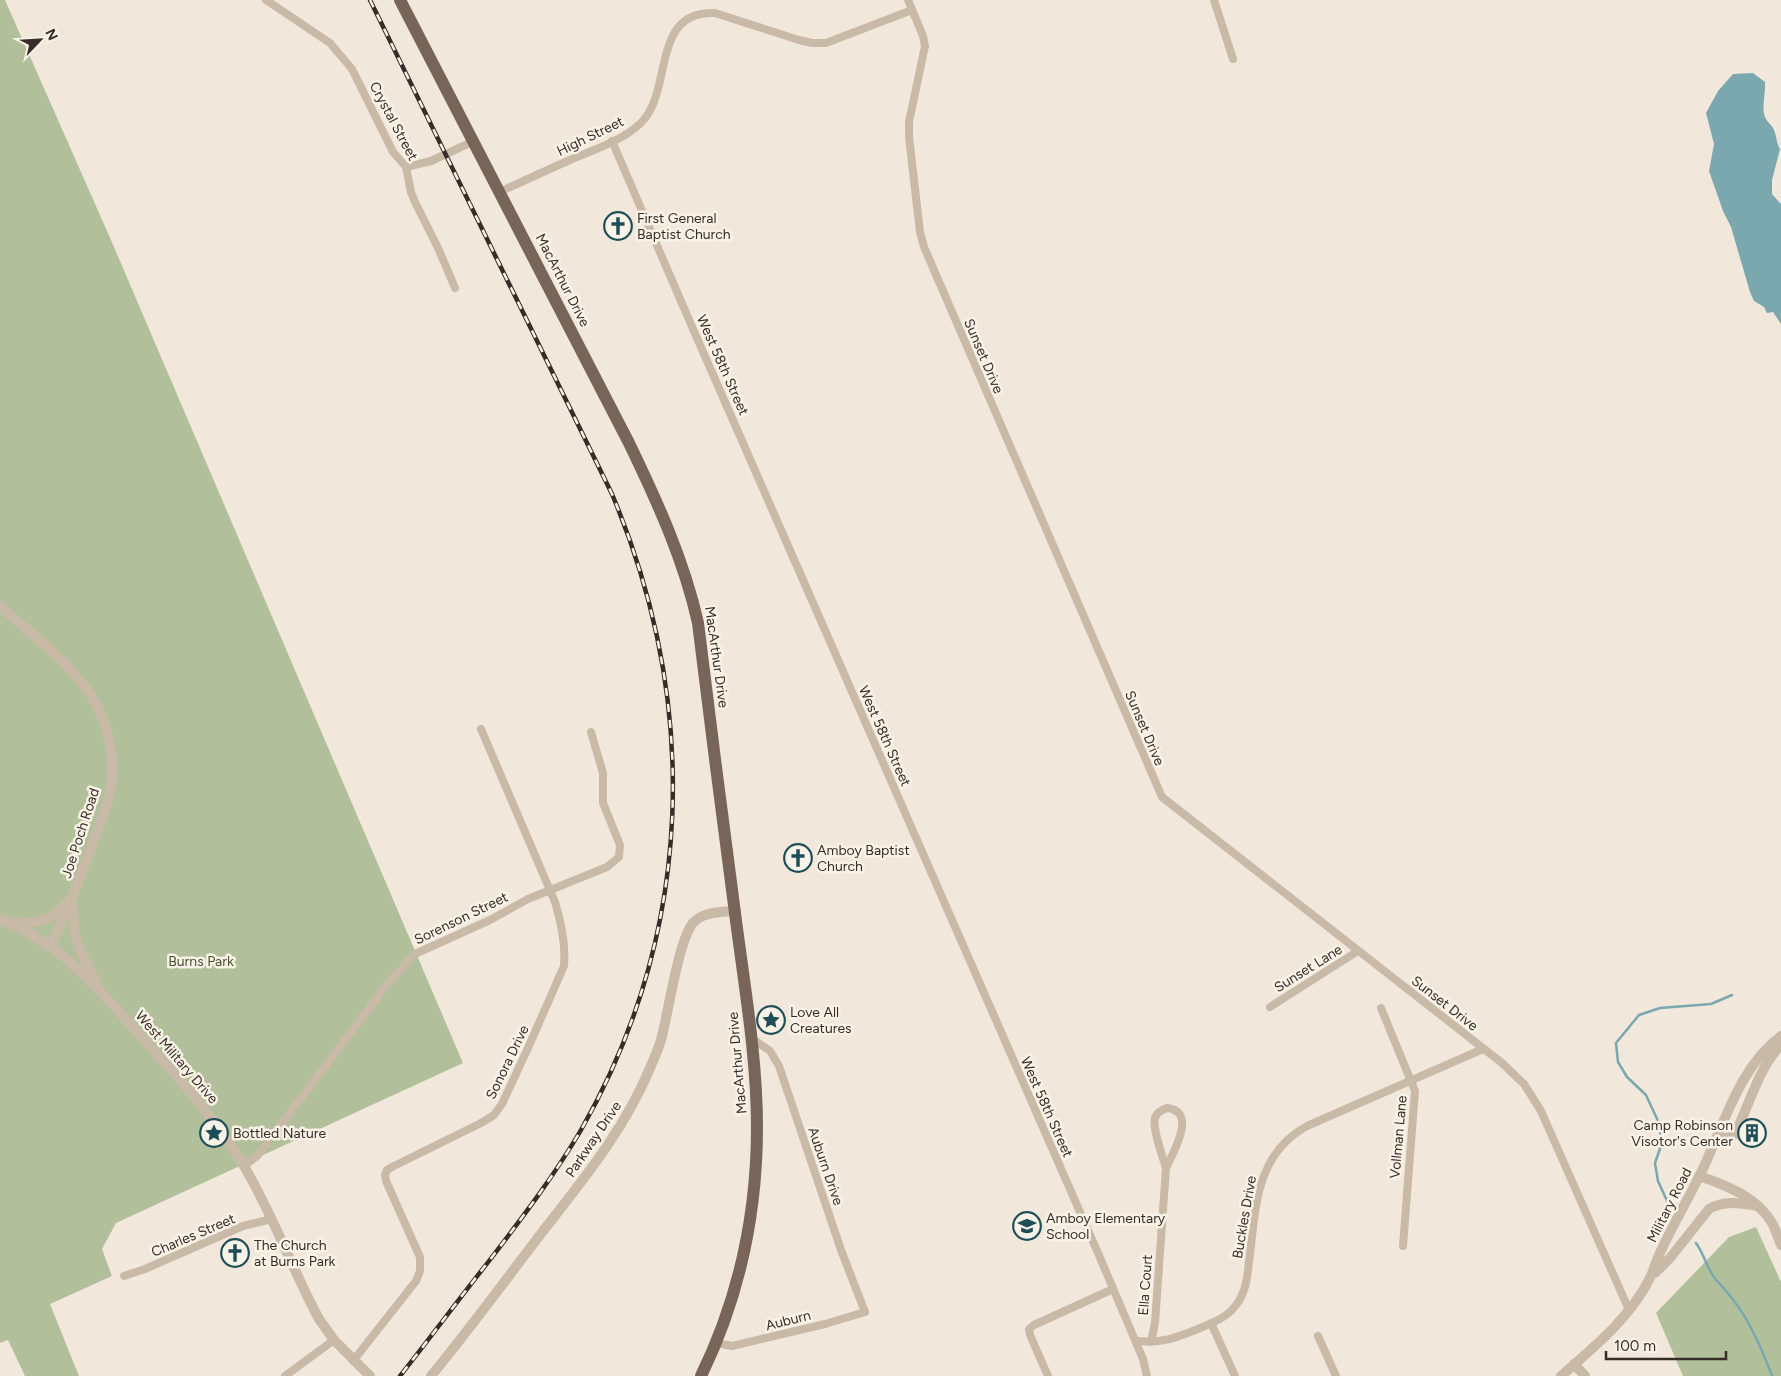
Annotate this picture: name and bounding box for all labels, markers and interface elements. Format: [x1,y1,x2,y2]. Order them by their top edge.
north arrow [15,15,65,65]
text: N [41,26,61,43]
street label: Crystal Street [366,79,421,164]
street label: High Street [554,113,627,160]
place label: First General Baptist Church [637,210,731,243]
church icon: First General Baptist Church [603,211,633,241]
street label: MacArthur Drive [532,231,593,330]
street label: West 58th Street [693,312,752,418]
street label: Sunset Drive [960,316,1007,396]
street label: MacArthur Drive [701,605,732,709]
street label: West 58th Street [855,683,914,789]
street label: Sunset Drive [1121,688,1168,768]
street label: Joe Poch Road [58,786,103,880]
place label: Amboy Baptist Church [817,842,910,875]
church icon: Amboy Baptist Church [783,843,813,873]
street label: Sorenson Street [412,888,511,948]
street label: Sunset Lane [1271,941,1346,996]
park label: Burns Park [168,953,234,970]
street label: Sunset Drive [1408,972,1482,1035]
place label: Love All Creatures [790,1004,852,1037]
place icon: Love All Creatures [756,1005,786,1035]
street label: West Military Drive [132,1007,222,1108]
street label: MacArthur Drive [725,1011,750,1115]
street label: Sonora Drive [482,1022,533,1102]
street label: West 58th Street [1017,1054,1076,1160]
street label: Vollman Lane [1386,1094,1411,1179]
street label: Parkway Drive [562,1098,625,1180]
place label: Camp Robinson Visotor's Center [1631,1117,1733,1150]
place icon: Bottled Nature [199,1118,229,1148]
building icon: Camp Robinson Visotor's Center [1737,1118,1767,1148]
place label: Bottled Nature [233,1125,326,1142]
street label: Auburn Drive [804,1125,847,1208]
street label: Military Road [1643,1165,1696,1245]
street label: Buckles Drive [1229,1174,1260,1260]
street label: Charles Street [149,1210,238,1261]
place label: Amboy Elementary School [1046,1210,1166,1243]
school or university icon: Amboy Elementary School [1012,1211,1042,1241]
place label: The Church at Burns Park [254,1237,336,1270]
church icon: The Church at Burns Park [220,1238,250,1268]
street label: Ella Court [1135,1254,1156,1316]
street label: Auburn [764,1307,813,1334]
scale bar [1606,1328,1726,1360]
text: 100 m [1614,1337,1656,1355]

